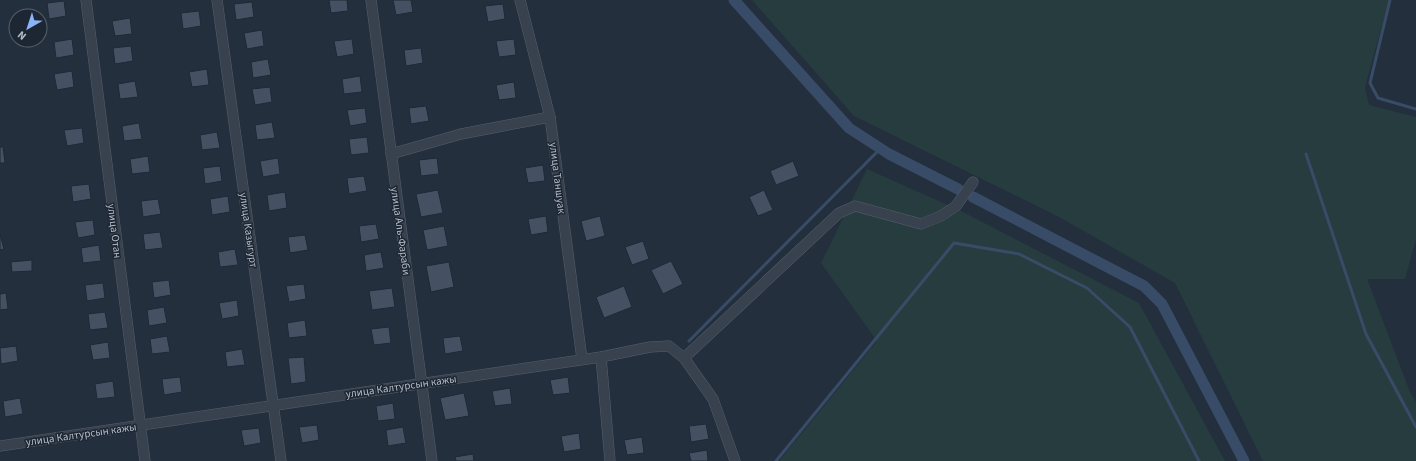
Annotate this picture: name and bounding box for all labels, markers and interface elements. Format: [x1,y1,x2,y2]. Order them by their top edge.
north arrow [8,8,48,48]
text: N [14,27,30,44]
street label: улица Таншуак [546,141,569,215]
street label: улица Аль-Фараби [387,186,414,276]
street label: улица Казыгурт [236,191,261,269]
street label: улица Отан [104,203,125,259]
street label: улица Калтурсын кажы [345,371,457,402]
street label: улица Калтурсын кажы [25,419,137,450]

